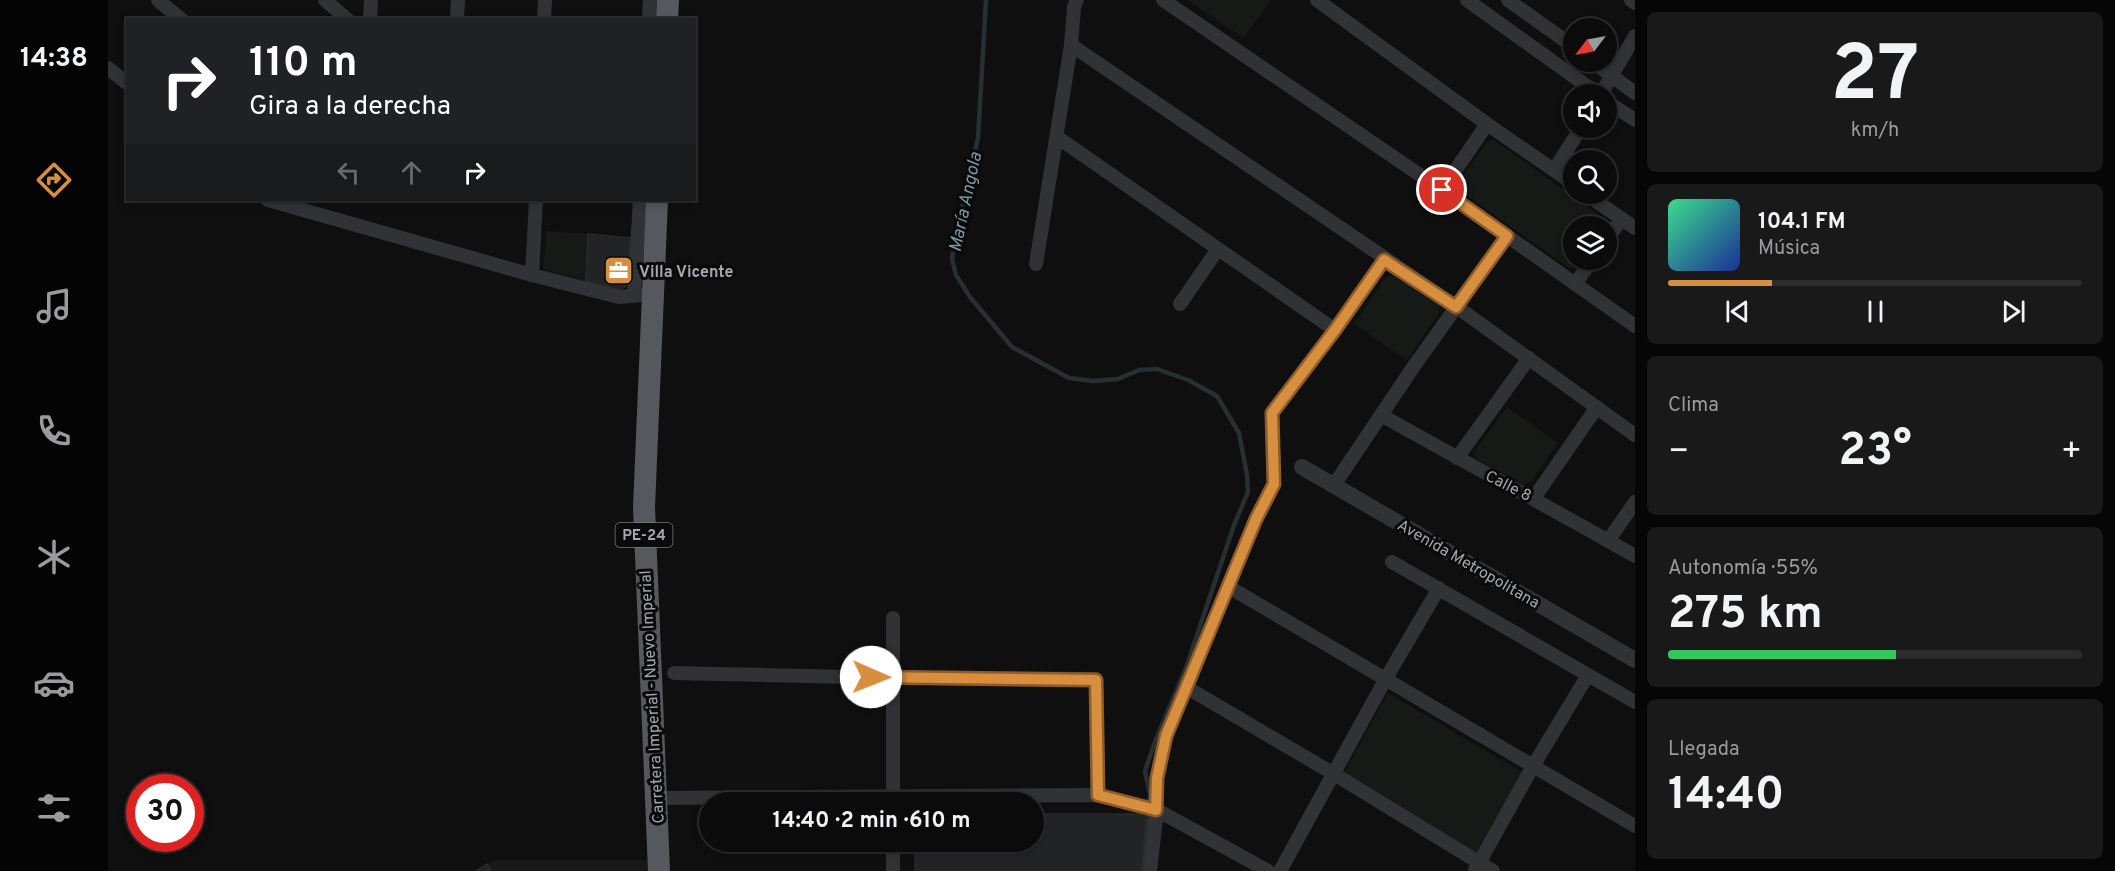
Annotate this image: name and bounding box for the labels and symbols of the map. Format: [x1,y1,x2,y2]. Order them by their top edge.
north arrow [1563,18,1617,72]
water label: María Angola [945,150,988,254]
pin [1416,164,1467,215]
office icon: Villa Vicente [602,255,634,287]
place label: Villa Vicente [639,263,733,283]
street label: Calle 8 [1482,467,1535,507]
street label: Avenida Metropolitana [1393,516,1543,614]
road number: PE-24 [616,523,672,547]
street label: Carretera Imperial - Nuevo Imperial [636,570,670,824]
position arrow [839,645,903,709]
speed limit sign: 30 [126,774,204,852]

